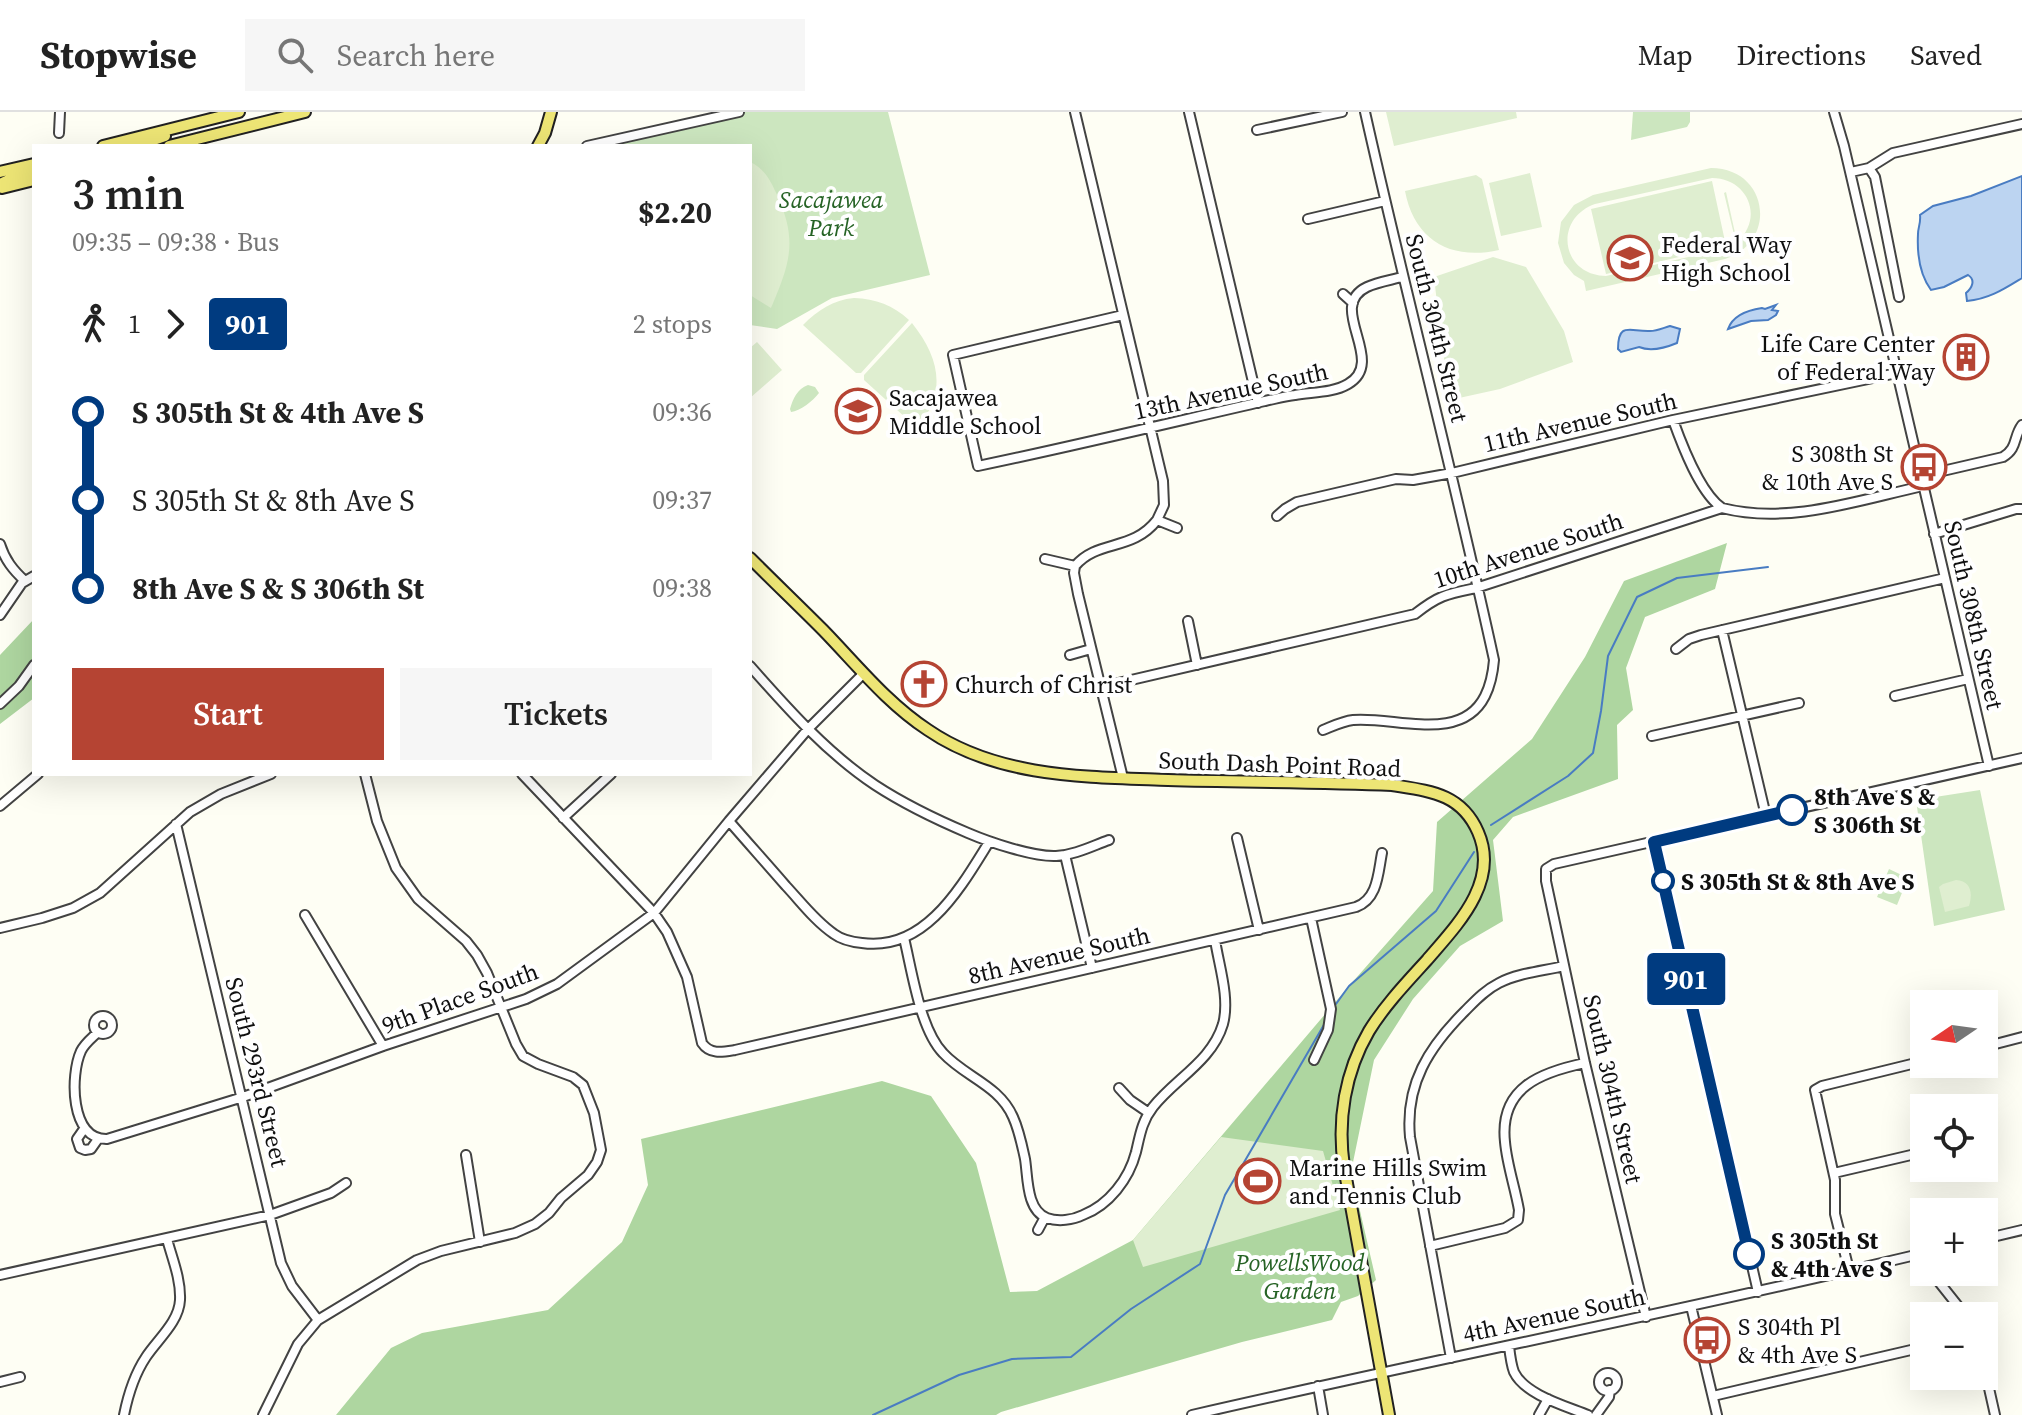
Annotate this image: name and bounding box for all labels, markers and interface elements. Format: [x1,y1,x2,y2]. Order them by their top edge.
search box [245,19,805,91]
text: Stopwise [40,29,197,81]
icon: search [273,33,317,77]
text: Search here [337,35,495,76]
text: Map [1638,36,1693,74]
text: Directions [1737,36,1866,74]
text: Saved [1910,36,1982,74]
text: 3 min [72,163,185,224]
park label: Sacajawea Park [779,183,884,244]
text: $2.20 [638,192,712,233]
text: 09:35 – 09:38 · Bus [72,224,279,260]
place label: Federal Way High School [1661,228,1793,289]
street label: South 304th Street [1398,230,1476,426]
school or university icon: Federal Way High School [1606,234,1654,282]
icon: walk [72,302,116,346]
icon: forward [153,302,197,346]
text: 901 [225,305,271,343]
text: 1 [128,306,141,342]
text: 2 stops [633,306,712,342]
place label: Life Care Center of Federal Way [1761,327,1936,388]
building icon: Life Care Center of Federal Way [1942,333,1990,381]
street label: 13th Avenue South [1131,354,1331,428]
place label: Sacajawea Middle School [889,381,1041,442]
street label: 11th Avenue South [1480,384,1680,460]
school or university icon: Sacajawea Middle School [834,387,882,435]
text: S 305th St & 4th Ave S [132,392,424,433]
text: 09:36 [652,394,712,430]
place label: S 308th St & 10th Ave S [1762,437,1893,498]
bus stop icon: S 308th St & 10th Ave S [1900,443,1948,491]
text: S 305th St & 8th Ave S [132,480,415,521]
text: 09:37 [652,482,712,518]
street label: 10th Avenue South [1429,504,1627,596]
street label: South 308th Street [1936,517,2012,713]
text: 8th Ave S & S 306th St [132,568,424,609]
text: 09:38 [652,570,712,606]
church icon: Church of Christ [900,660,948,708]
button: Start [72,668,384,760]
button: Tickets [400,668,712,760]
place label: Church of Christ [955,668,1132,701]
street label: South Dash Point Road [1158,743,1402,785]
place label: 8th Ave S & S 306th St [1814,780,1935,841]
marker: 8th Ave S & S 306th St [1777,795,1807,825]
place label: S 305th St & 8th Ave S [1681,865,1915,898]
marker: S 305th St & 8th Ave S [1652,870,1674,892]
street label: 8th Avenue South [965,918,1153,992]
line badge: 901 [1640,953,1732,1005]
street label: 9th Place South [377,954,543,1042]
text: 901 [1663,960,1709,998]
street label: South 293rd Street [218,974,297,1170]
north arrow [1910,990,1998,1078]
map controls [1910,990,1998,1390]
street label: South 304th Street [1575,991,1651,1187]
button: locate [1910,1094,1998,1182]
place label: Marine Hills Swim and Tennis Club [1289,1151,1487,1212]
sports icon: Marine Hills Swim and Tennis Club [1234,1157,1282,1205]
button: + [1910,1198,1998,1286]
place label: S 305th St & 4th Ave S [1771,1224,1892,1285]
marker: S 305th St & 4th Ave S [1734,1239,1764,1269]
park label: PowellsWood Garden [1234,1246,1365,1307]
street label: 4th Avenue South [1460,1280,1648,1350]
button: − [1910,1302,1998,1390]
place label: S 304th Pl & 4th Ave S [1738,1310,1857,1371]
bus stop icon: S 304th Pl & 4th Ave S [1683,1316,1731,1364]

